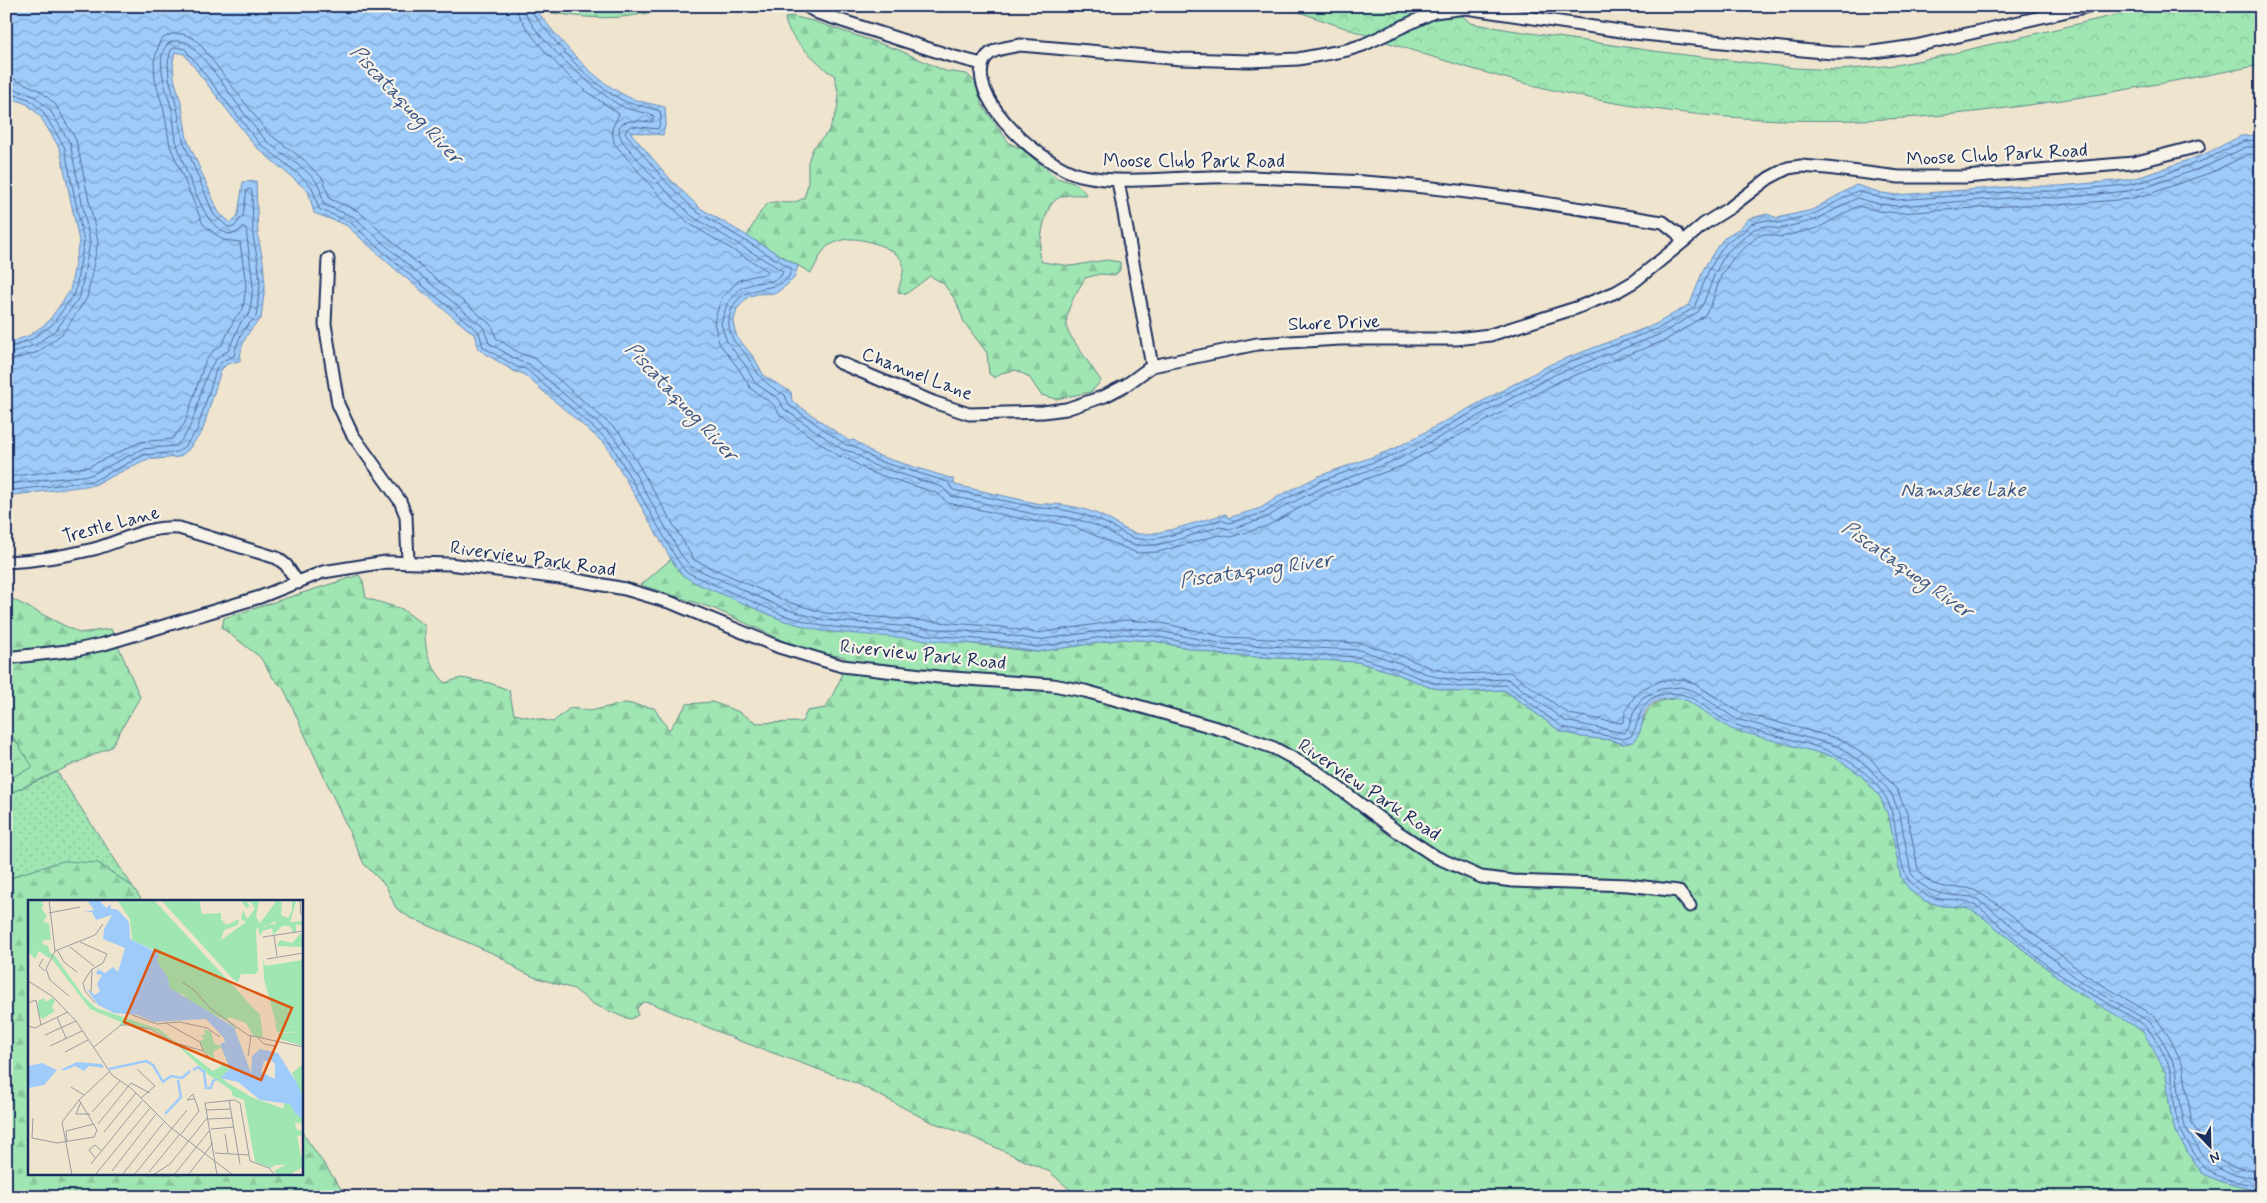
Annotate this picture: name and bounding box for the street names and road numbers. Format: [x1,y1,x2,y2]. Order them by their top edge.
street label: Moose Club Park Road [1906,138,2088,172]
street label: Moose Club Park Road [1103,149,1285,174]
street label: Shore Drive [1288,309,1381,337]
street label: Channel Lane [858,341,976,407]
street label: Trestle Lane [60,500,162,550]
street label: Riverview Park Road [449,535,617,583]
street label: Riverview Park Road [839,634,1007,676]
street label: Riverview Park Road [1293,733,1445,847]

